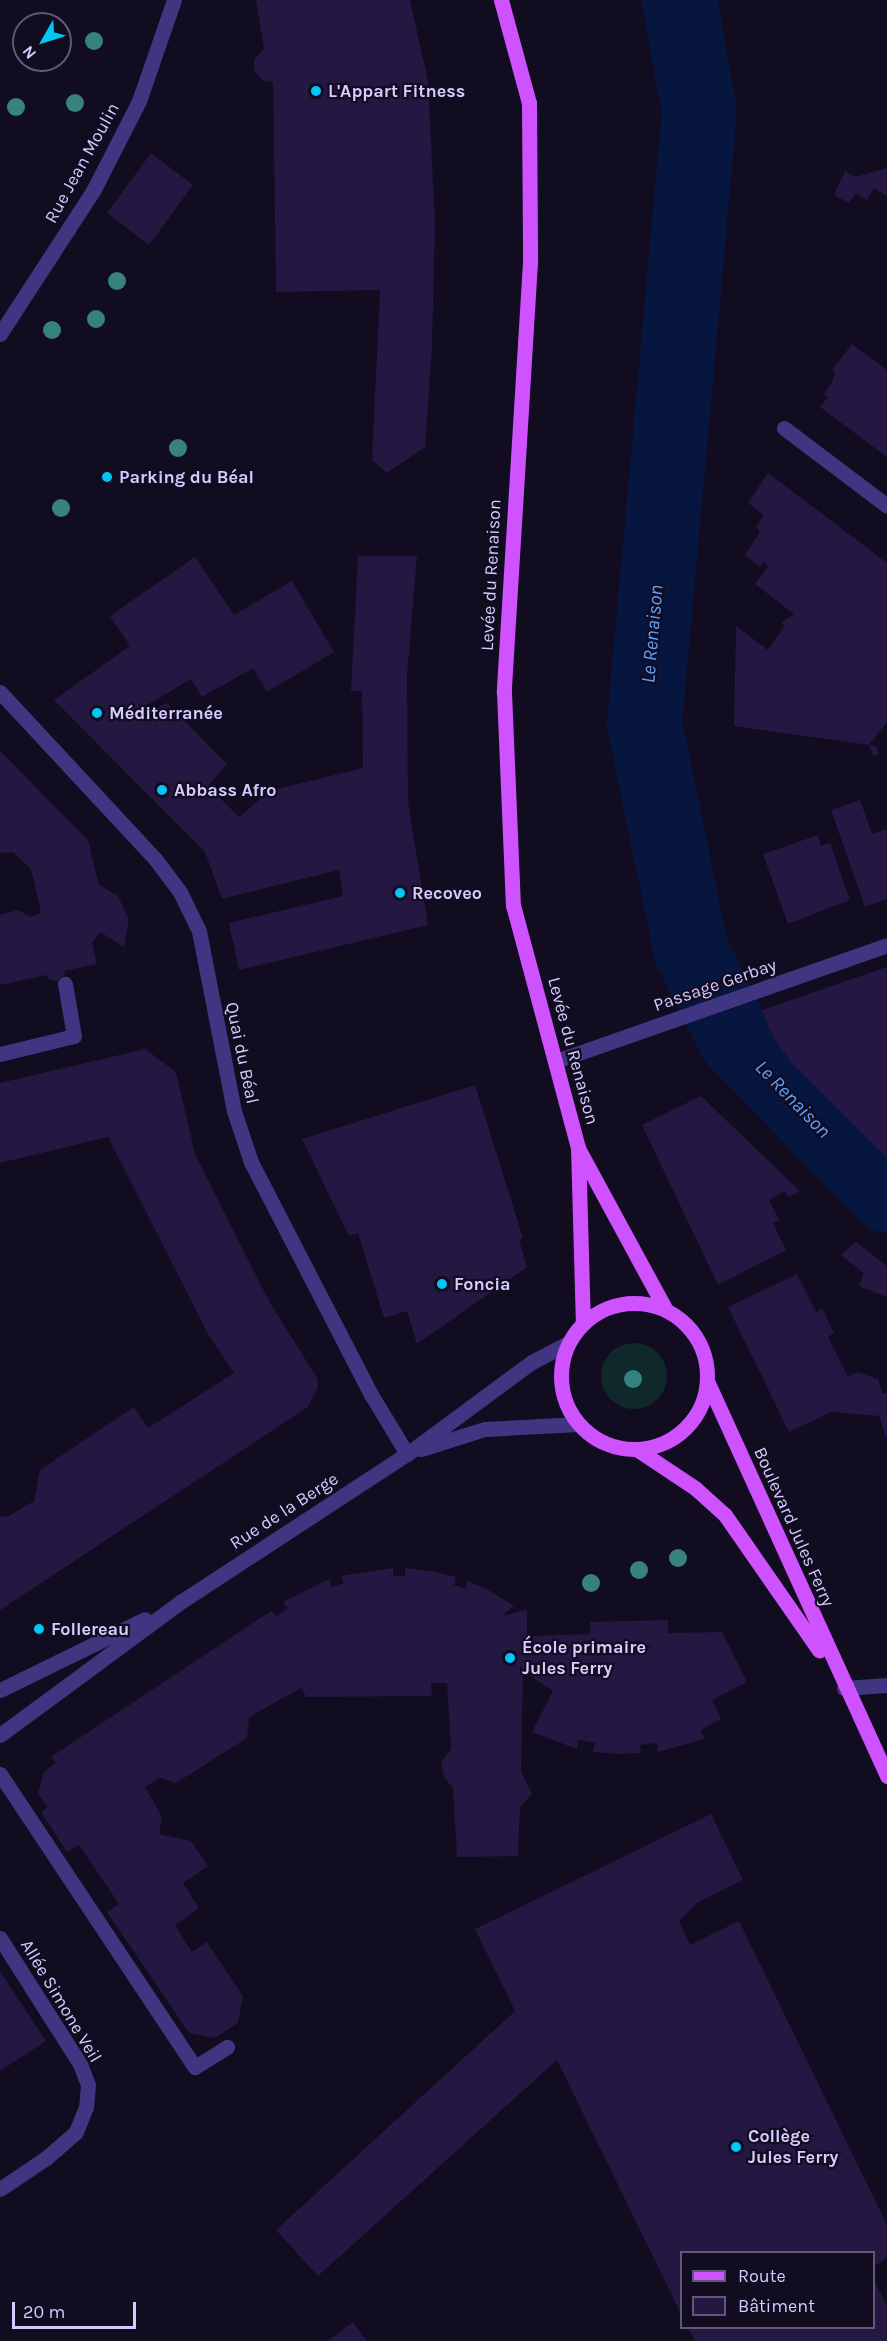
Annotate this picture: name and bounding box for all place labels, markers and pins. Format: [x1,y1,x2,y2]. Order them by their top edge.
place label: L'Appart Fitness [328,80,465,102]
marker: L'Appart Fitness [309,84,323,98]
place label: Parking du Béal [119,466,254,488]
marker: Parking du Béal [100,470,114,484]
place label: Méditerranée [109,702,223,724]
marker: Méditerranée [90,706,104,720]
place label: Abbass Afro [174,779,276,801]
marker: Abbass Afro [155,783,169,797]
place label: Recoveo [412,882,482,904]
marker: Recoveo [393,886,407,900]
place label: Foncia [454,1273,511,1295]
marker: Foncia [435,1277,449,1291]
place label: Follereau [51,1618,129,1640]
marker: Follereau [32,1622,46,1636]
place label: École primaire Jules Ferry [522,1637,646,1680]
marker: École primaire Jules Ferry [503,1651,517,1665]
place label: Collège Jules Ferry [748,2126,838,2168]
marker: Collège Jules Ferry [729,2140,743,2154]

